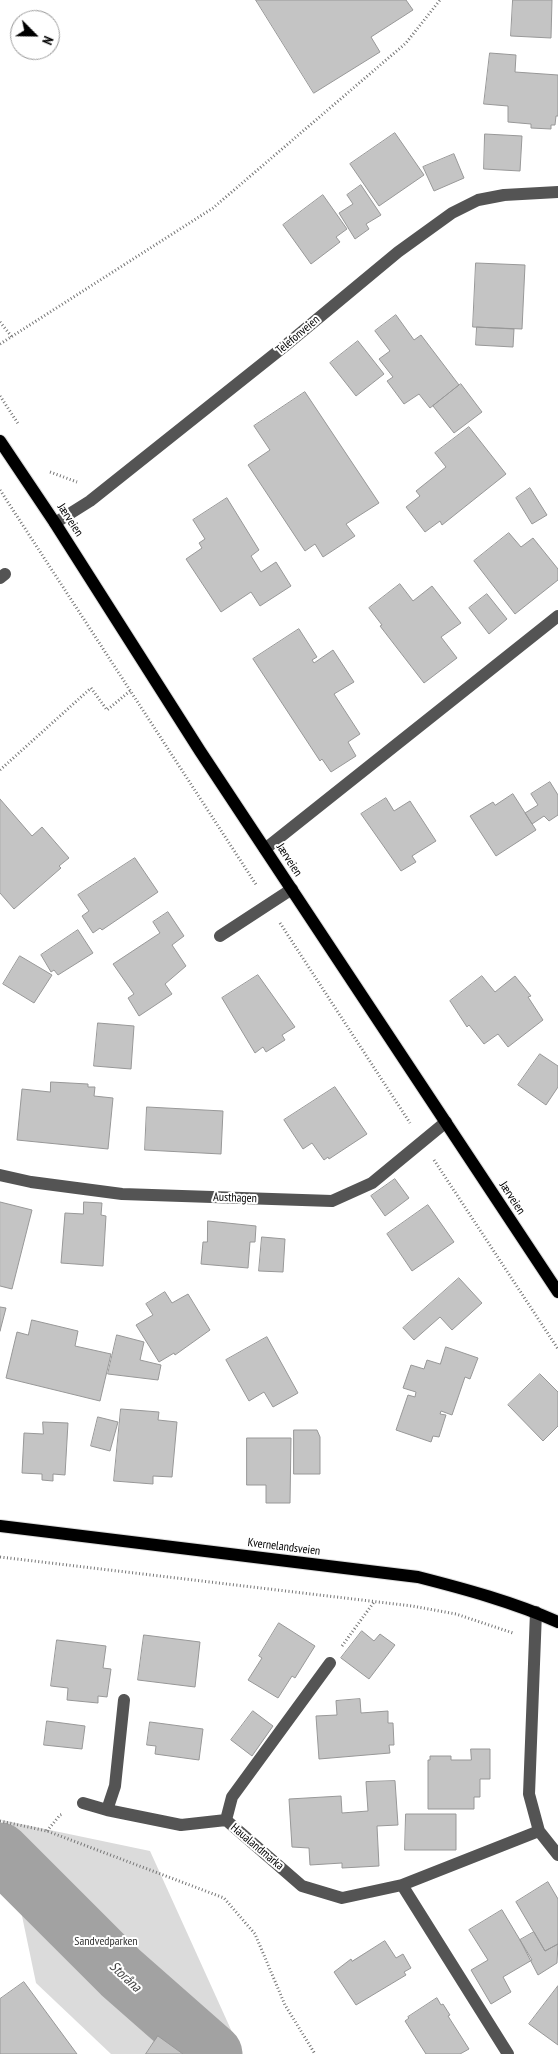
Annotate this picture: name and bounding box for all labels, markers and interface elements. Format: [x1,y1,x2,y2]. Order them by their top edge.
north arrow [10,10,60,60]
text: N [38,33,58,47]
street label: Telefonveien [273,313,323,357]
street label: Jærveien [54,501,86,539]
street label: Jærveien [273,841,305,879]
street label: Jærveien [496,1179,528,1217]
street label: Austhagen [213,1190,257,1206]
street label: Kvernelandsveien [247,1535,321,1559]
street label: Haualandmarka [228,1821,286,1873]
park label: Sandvedparken [74,1935,138,1949]
water label: Storåna [106,1958,144,1996]

